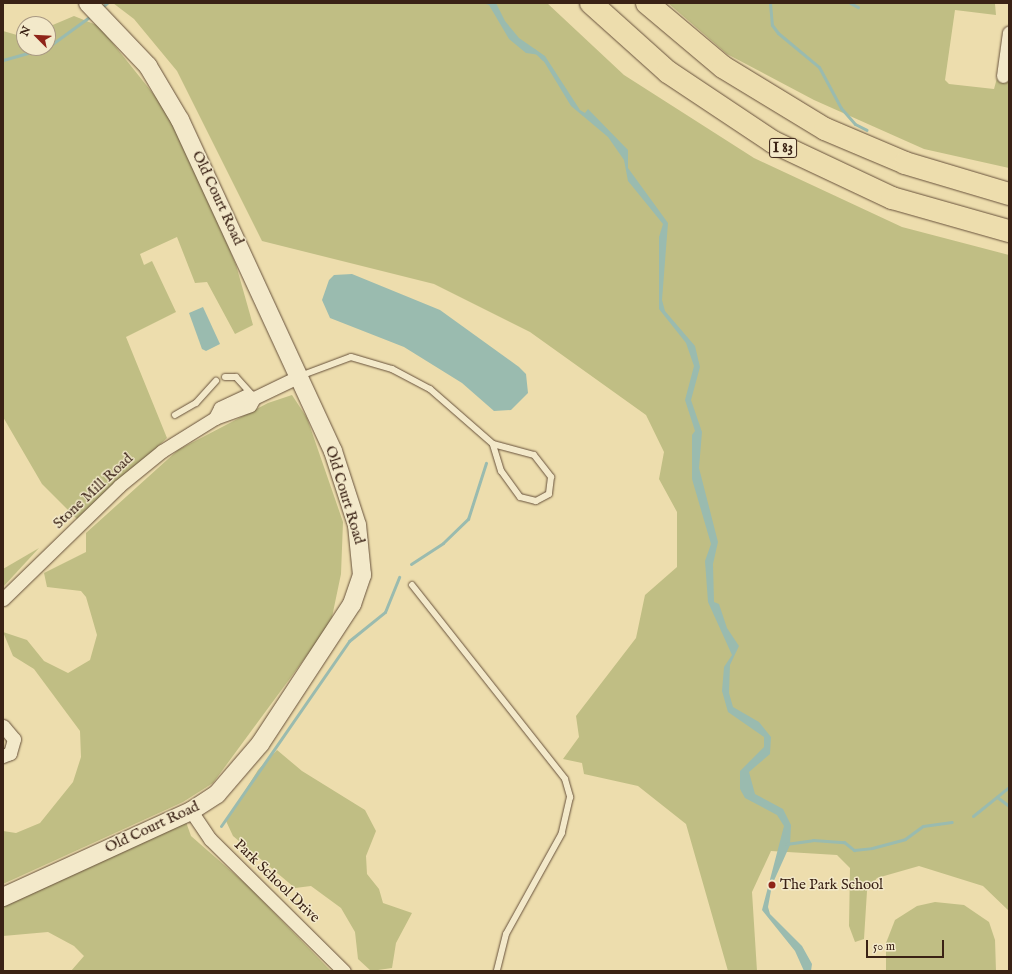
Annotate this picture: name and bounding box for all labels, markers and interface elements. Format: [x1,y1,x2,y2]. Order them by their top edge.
north arrow [16,16,56,56]
text: N [18,24,34,39]
road number: I 83 [769,136,797,160]
street label: Old Court Road [188,148,248,248]
street label: Old Court Road [321,444,369,546]
street label: Stone Mill Road [49,449,137,533]
street label: Old Court Road [102,797,202,857]
street label: Park School Drive [230,836,324,926]
place label: The Park School [780,876,883,894]
marker: The Park School [767,880,777,890]
scale bar [868,932,946,958]
text: 50 m [873,939,895,954]

